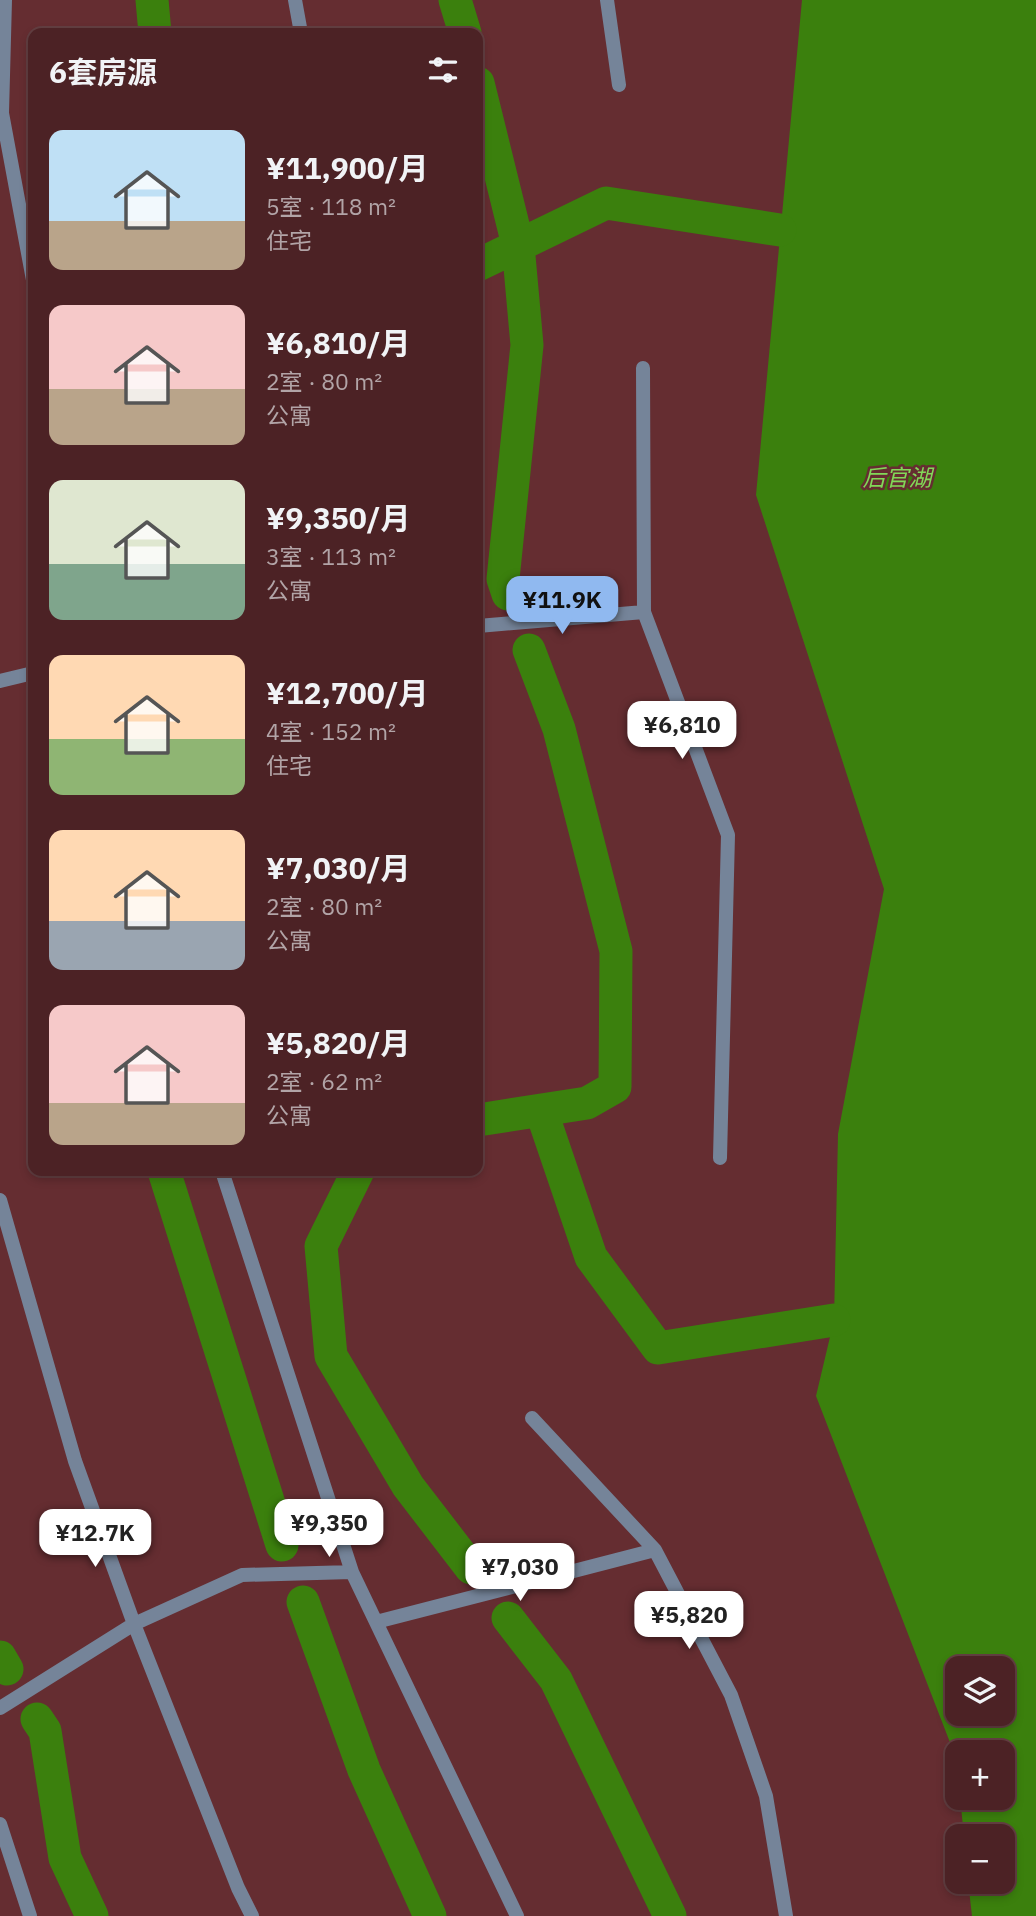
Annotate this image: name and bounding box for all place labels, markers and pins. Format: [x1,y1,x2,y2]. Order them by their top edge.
pin: ¥11.9K [505,576,619,636]
pin: ¥6,810 [625,702,739,761]
pin: ¥9,350 [272,1500,386,1559]
pin: ¥12.7K [38,1510,152,1569]
pin: ¥7,030 [463,1544,577,1603]
pin: ¥5,820 [632,1592,746,1651]

